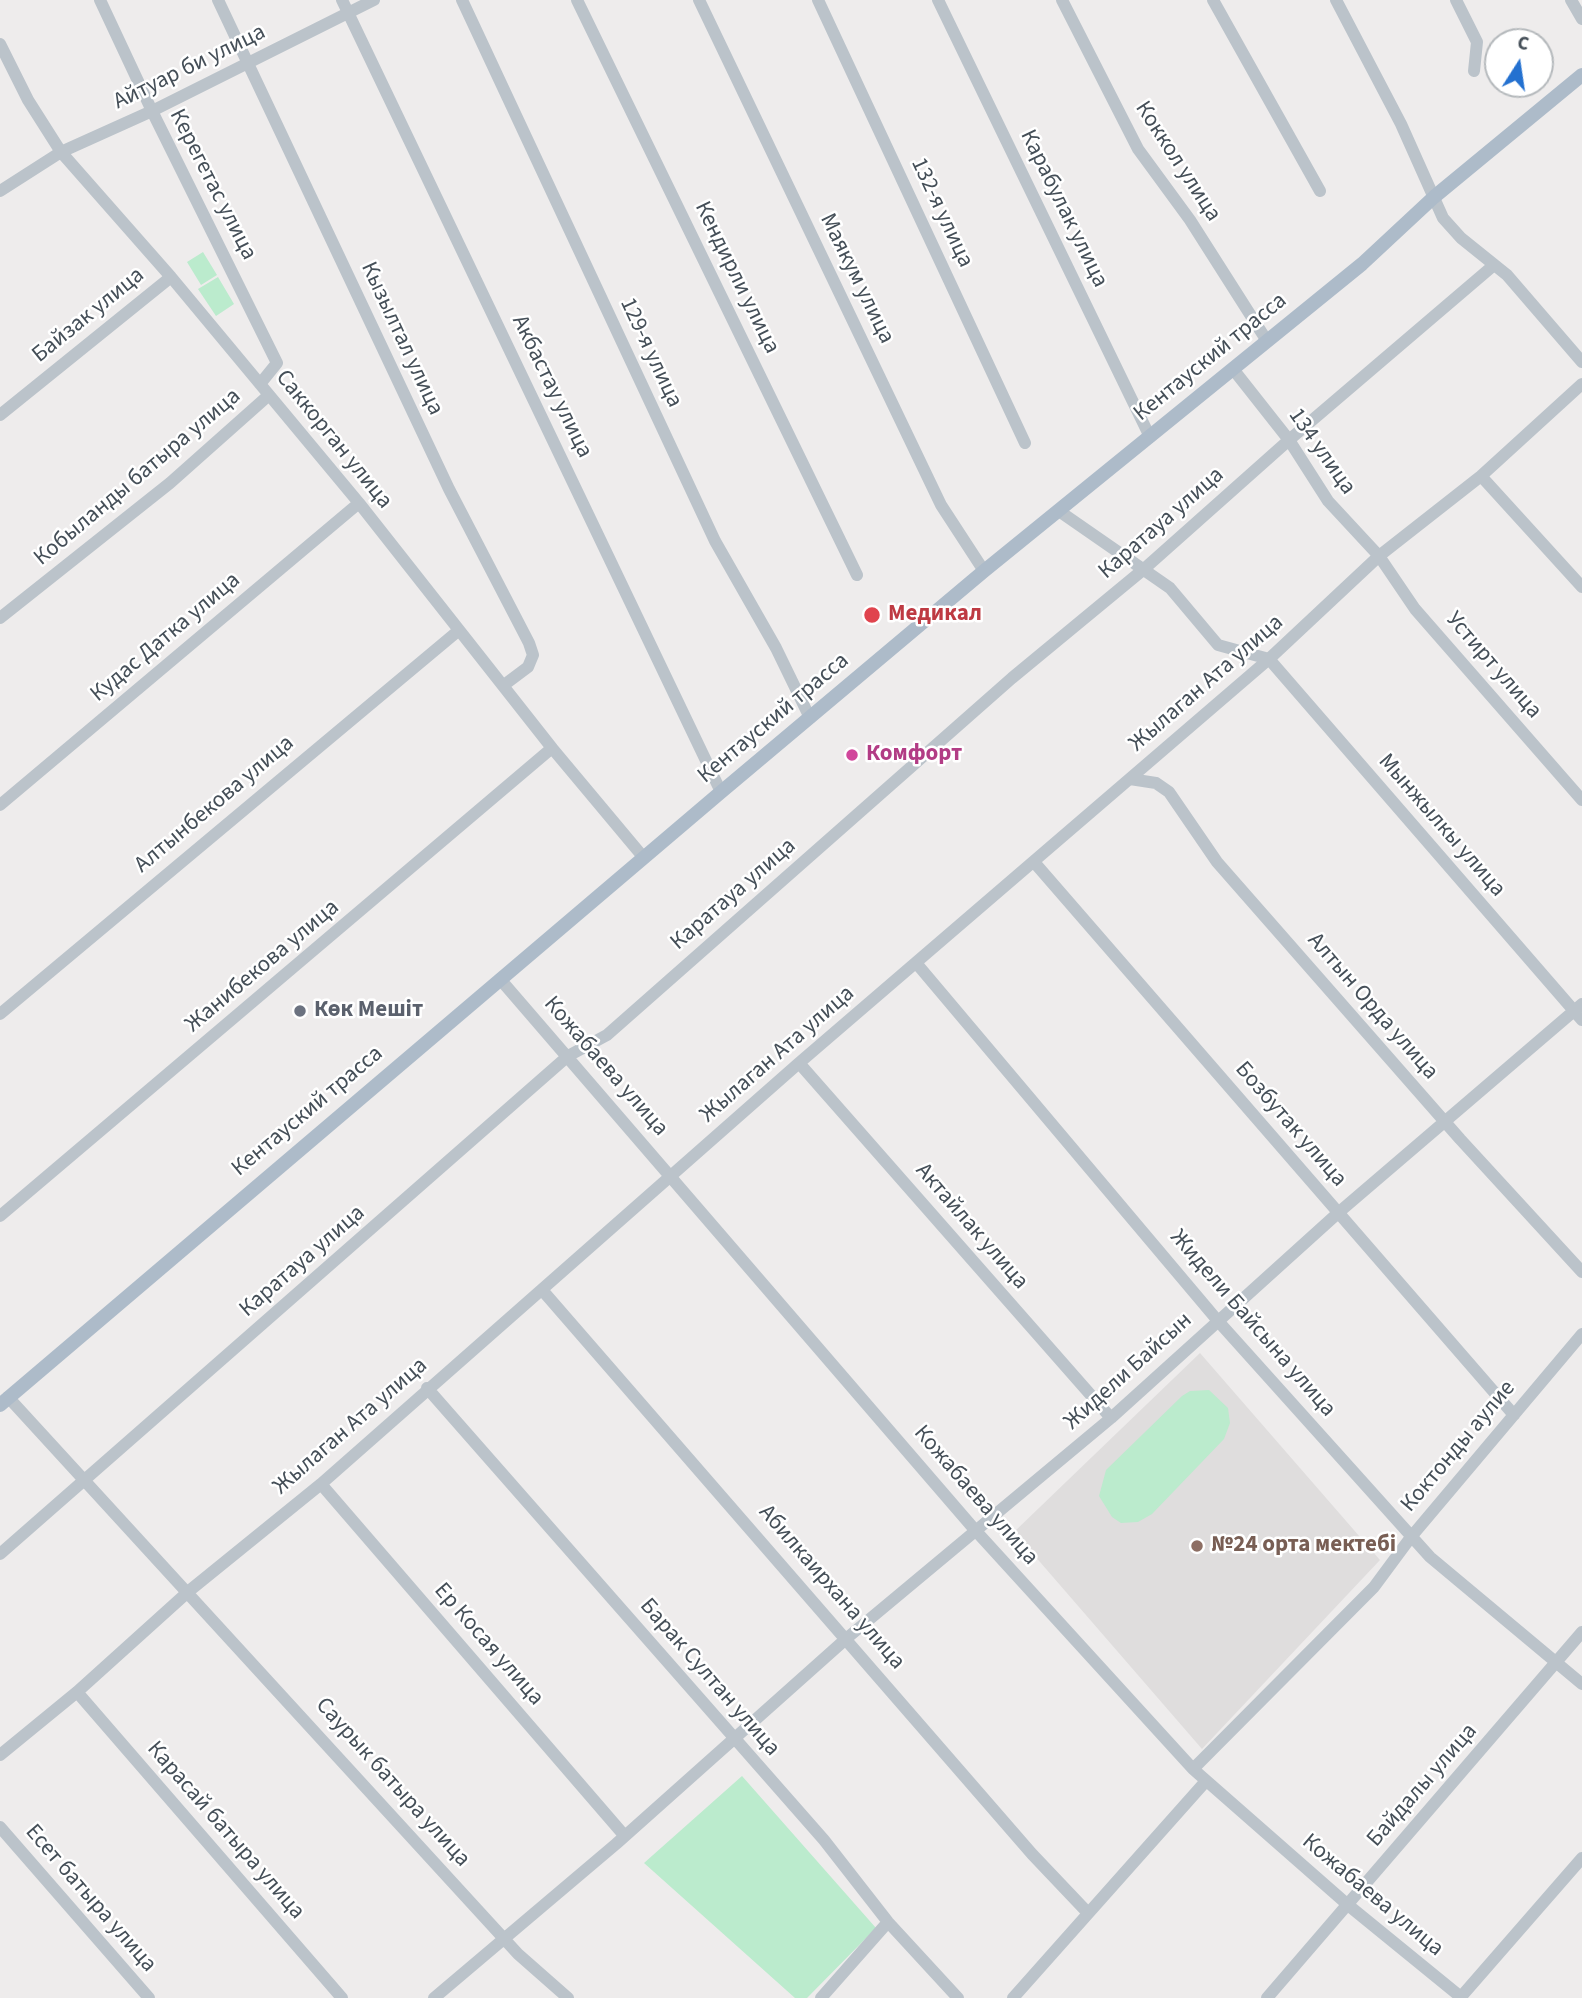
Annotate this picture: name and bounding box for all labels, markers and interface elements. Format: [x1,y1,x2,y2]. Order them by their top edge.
street label: Айтуар би улица [109,19,271,117]
north arrow [1484,28,1554,98]
text: С [1515,30,1531,58]
street label: Коккол улица [1128,97,1226,227]
street label: Керегетас улица [162,105,262,265]
street label: Карабулак улица [1013,126,1113,292]
street label: 132-я улица [904,154,978,272]
street label: Кендирли улица [687,198,785,358]
street label: Маякум улица [813,209,899,349]
street label: Кызылтал улица [353,258,449,420]
street label: Байзак улица [27,262,151,370]
street label: Кентауский трасса [1129,288,1293,428]
street label: 129-я улица [613,294,687,412]
street label: Акбастау улица [505,311,597,463]
street label: Саккорган улица [269,365,397,515]
street label: Кобыланды батыра улица [29,383,247,573]
street label: 134 улица [1281,403,1361,501]
street label: Каратауа улица [1094,462,1230,586]
street label: Кудас Датка улица [86,567,246,709]
place label: Медикал [888,601,982,629]
marker: Медикал [862,605,882,625]
street label: Устирт улица [1439,607,1547,725]
street label: Жылаган Ата улица [1124,610,1290,758]
street label: Кентауский трасса [693,648,855,790]
street label: Алтынбекова улица [130,730,300,880]
place label: Комфорт [866,741,962,769]
marker: Комфорт [844,747,860,763]
street label: Мынжылкы улица [1371,749,1511,903]
street label: Каратауа улица [666,833,802,957]
street label: Жанибекова улица [181,895,345,1039]
street label: Алтын Орда улица [1301,928,1443,1086]
street label: Жылаган Ата улица [695,981,861,1129]
street label: Кожабаева улица [537,991,673,1143]
place label: Көк Мешіт [314,997,423,1025]
marker: Көк Мешіт [292,1003,308,1019]
street label: Кентауский трасса [227,1041,389,1183]
street label: Бозбутак улица [1228,1057,1352,1193]
street label: Актайлак улица [909,1158,1033,1296]
street label: Каратауа улица [235,1200,371,1324]
street label: Жидели Байсына улица [1163,1225,1341,1423]
street label: Жидели Байсын [1059,1307,1199,1437]
street label: Жылаган Ата улица [268,1353,434,1501]
street label: Коктонды аулие [1396,1376,1522,1518]
street label: Кожабаева улица [907,1420,1043,1572]
street label: Абилкаирхана улица [752,1500,910,1676]
place label: №24 орта мектебі [1211,1532,1396,1560]
marker: №24 орта мектебі [1189,1538,1205,1554]
street label: Ер Косая улица [427,1578,549,1712]
street label: Барак Султан улица [633,1593,785,1763]
street label: Саурык батыра улица [309,1693,475,1873]
street label: Байдалы улица [1362,1719,1484,1853]
street label: Карасай батыра улица [140,1736,310,1926]
street label: Есет батыра улица [18,1819,162,1979]
street label: Кожабаева улица [1296,1829,1448,1963]

